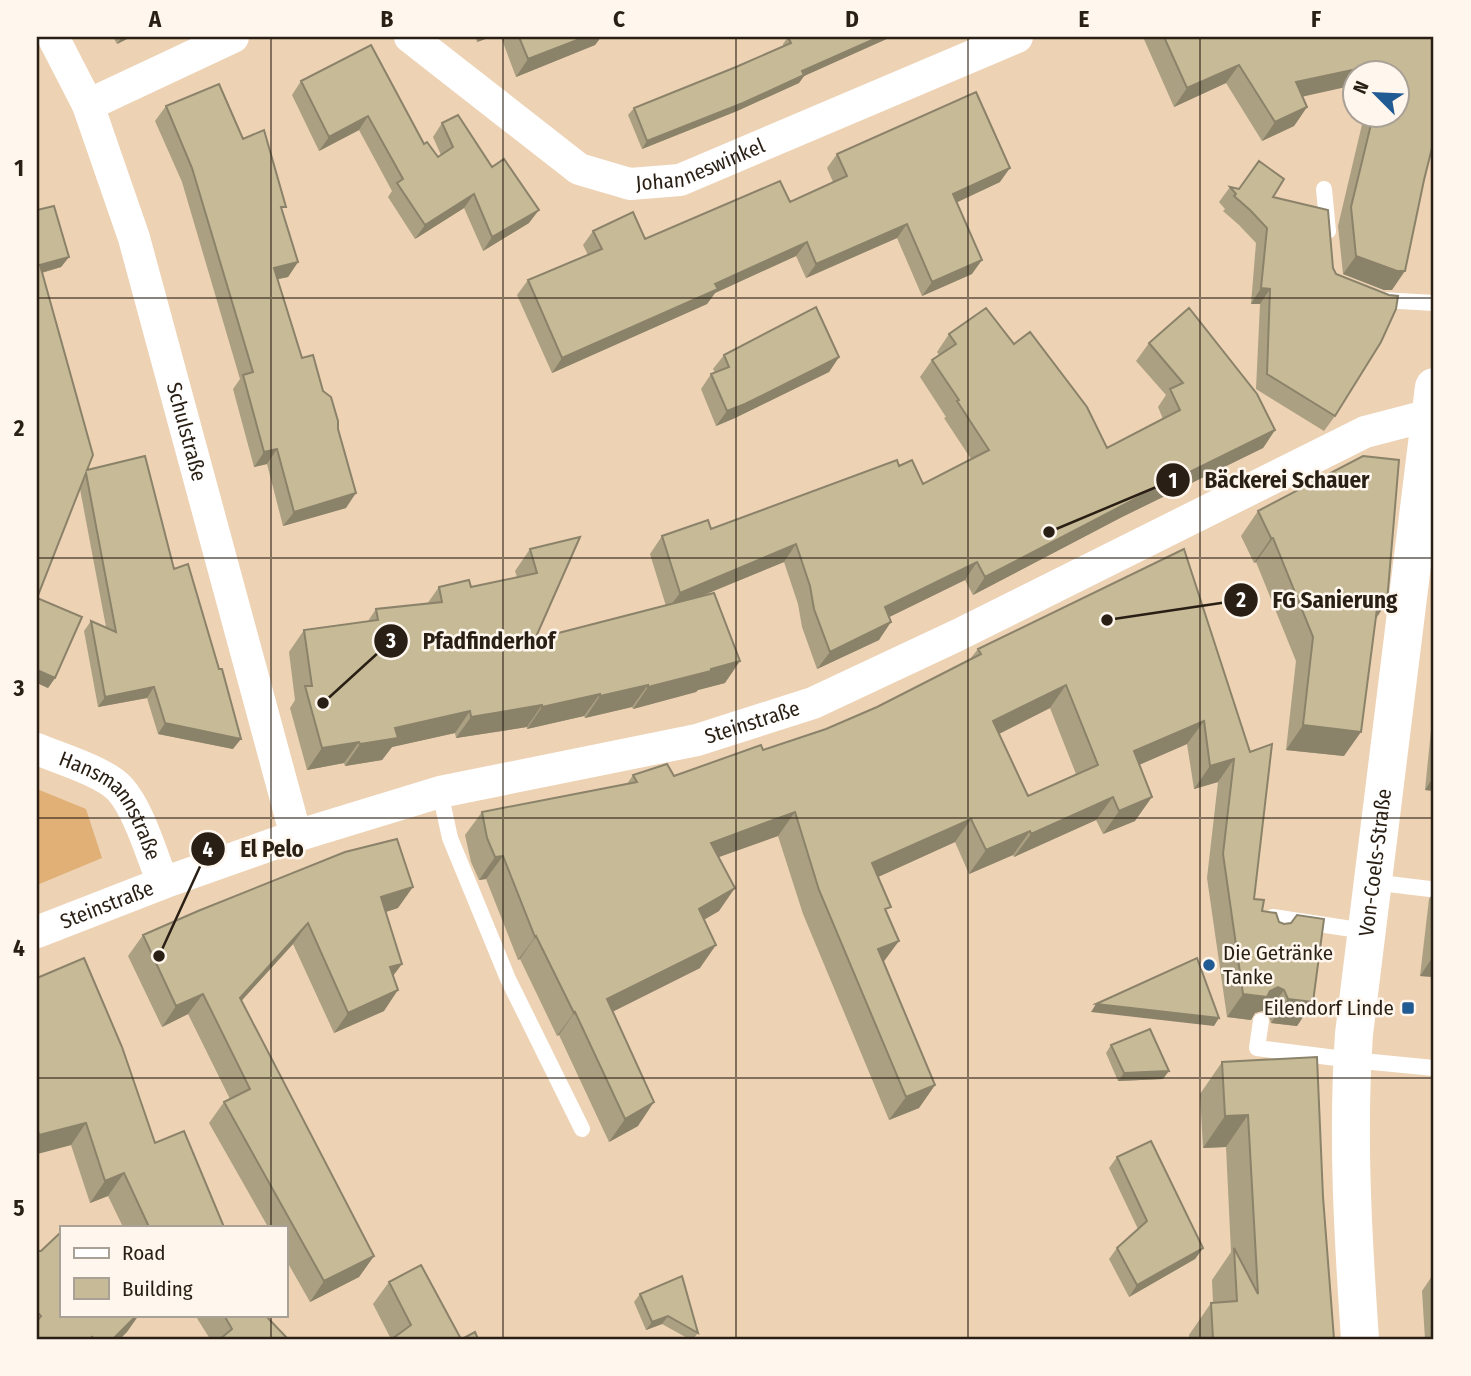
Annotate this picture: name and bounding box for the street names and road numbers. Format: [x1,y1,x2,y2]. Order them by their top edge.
street label: Johanneswinkel [635,132,769,196]
street label: Schulstraße [161,379,212,484]
street label: Steinstraße [702,695,803,750]
street label: Hansmannstraße [55,746,166,864]
street label: Von-Coels-Straße [1353,787,1397,938]
street label: Steinstraße [56,875,157,935]

